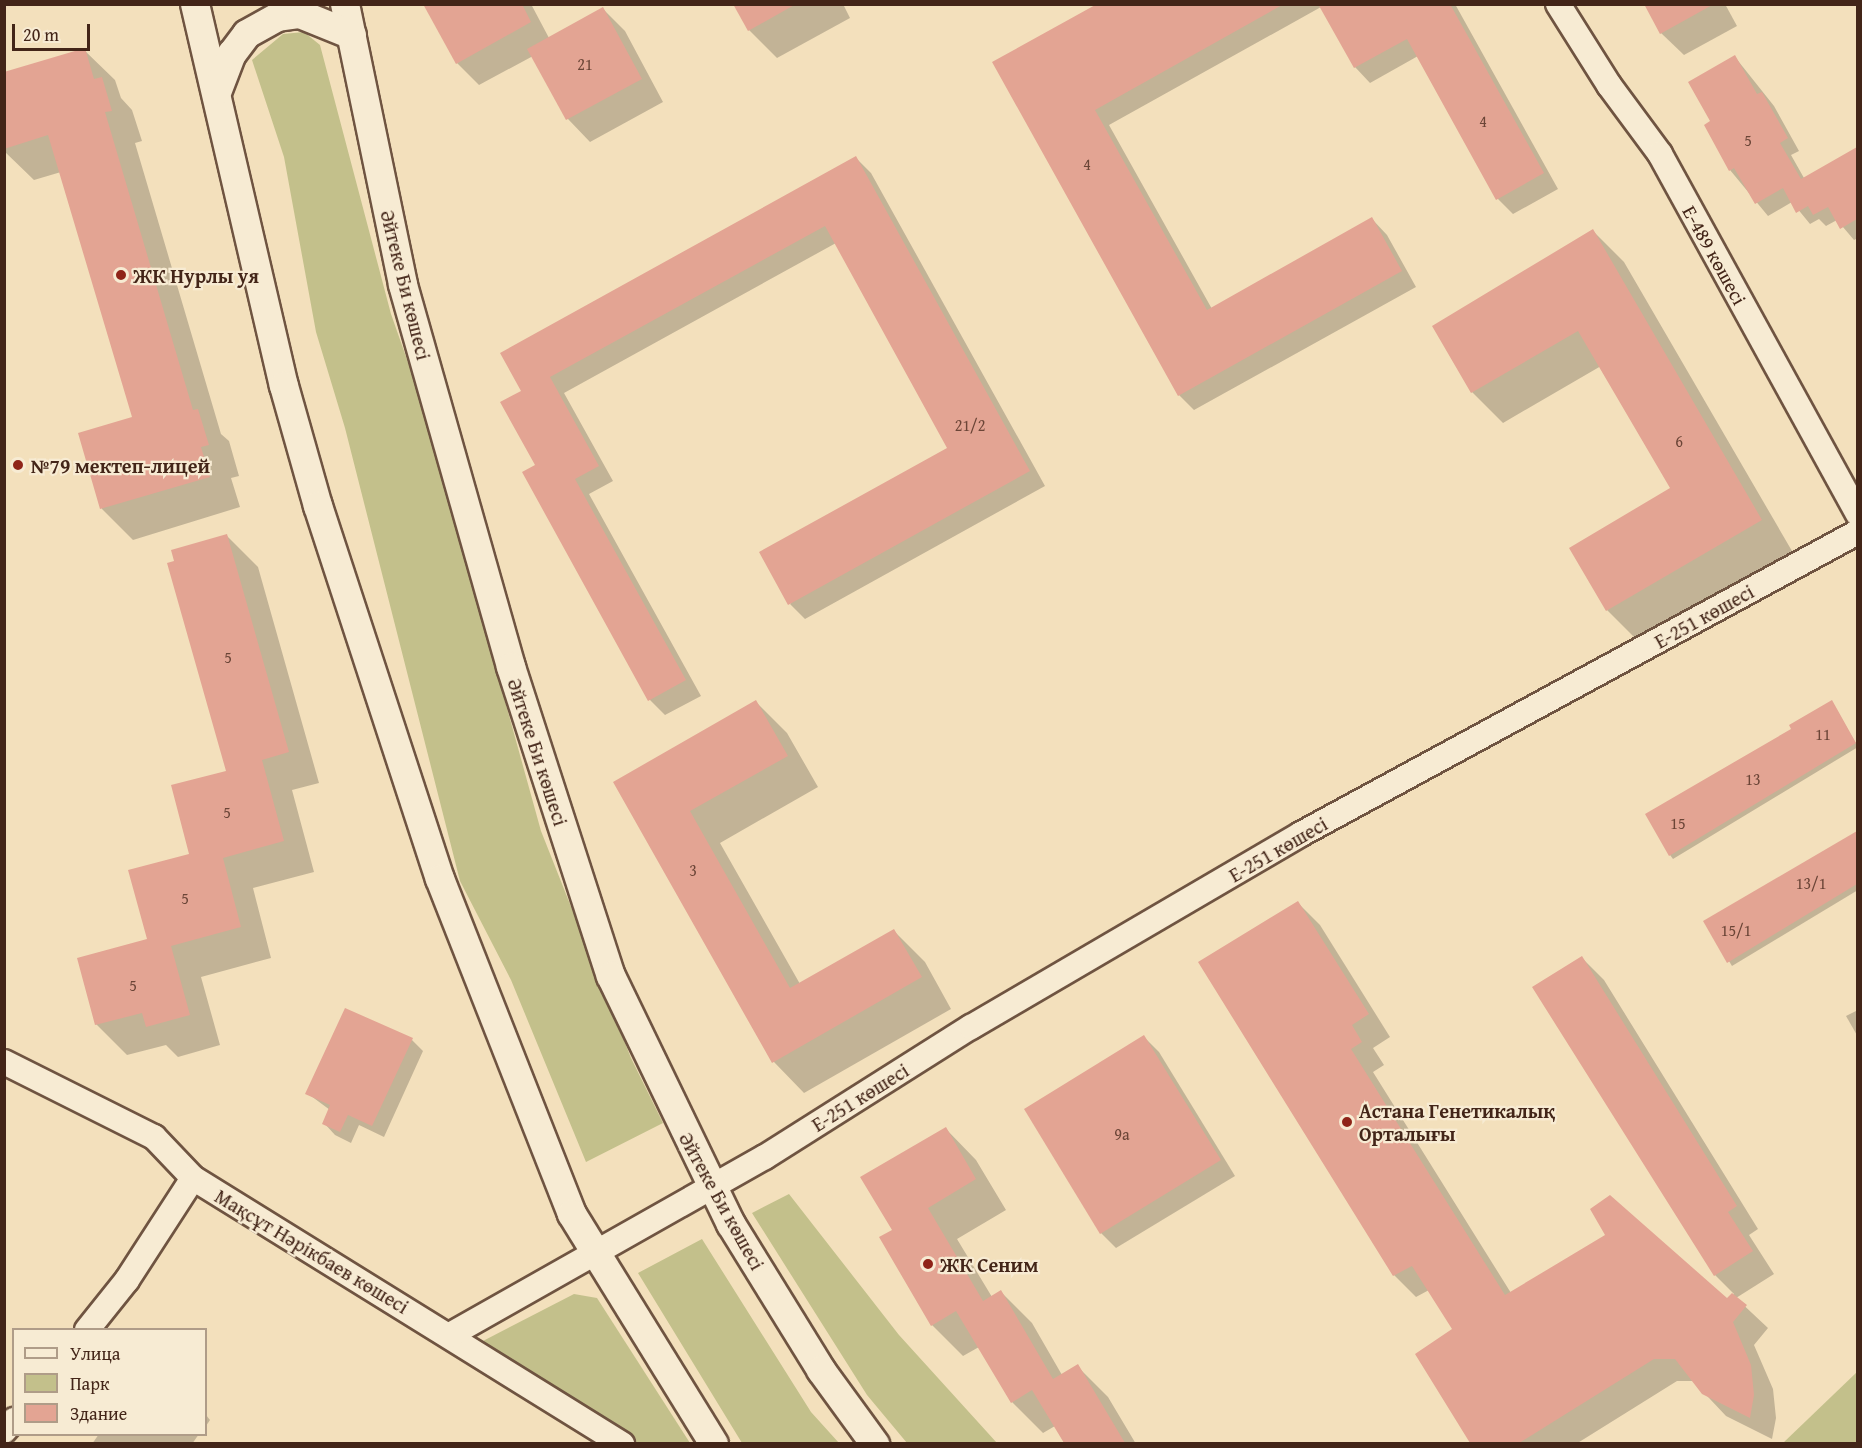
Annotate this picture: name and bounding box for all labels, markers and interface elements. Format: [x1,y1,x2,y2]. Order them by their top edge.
scale bar [15,12,93,50]
text: 20 m [23,21,59,48]
house number: 21 [577,54,593,74]
house number: 4 [1479,111,1487,131]
house number: 5 [1744,130,1752,150]
house number: 4 [1083,154,1091,174]
street label: Е-489 көшесі [1678,201,1752,309]
street label: Әйтеке Би көшесі [376,208,436,362]
place label: ЖК Нурлы уя [133,263,259,287]
marker: ЖК Нурлы уя [114,268,128,282]
house number: 21/2 [955,415,985,435]
house number: 6 [1675,431,1683,451]
place label: №79 мектеп-лицей [30,453,210,477]
marker: №79 мектеп-лицей [11,458,25,472]
street label: Е-251 көшесі [1650,579,1758,653]
house number: 5 [224,647,232,667]
street label: Әйтеке Би көшесі [503,675,573,829]
house number: 11 [1815,724,1831,744]
house number: 13 [1745,769,1761,789]
house number: 5 [223,802,231,822]
street label: Е-251 көшесі [1224,811,1332,887]
house number: 15 [1670,813,1686,833]
house number: 3 [689,860,697,880]
house number: 13/1 [1796,873,1826,893]
house number: 5 [181,888,189,908]
house number: 15/1 [1721,920,1751,940]
house number: 5 [129,975,137,995]
street label: Е-251 көшесі [807,1058,913,1136]
place label: Астана Генетикалық Орталығы [1359,1098,1555,1145]
marker: Астана Генетикалық Орталығы [1340,1115,1354,1129]
house number: 9а [1114,1124,1130,1144]
street label: Әйтеке Би көшесі [674,1128,770,1274]
street label: Мақсұт Нәрікбаев көшесі [211,1184,413,1318]
place label: ЖК Сеним [940,1252,1038,1276]
marker: ЖК Сеним [921,1257,935,1271]
legend [12,1328,207,1436]
text: Улица [70,1340,120,1367]
text: Парк [70,1370,109,1397]
text: Здание [70,1400,127,1427]

